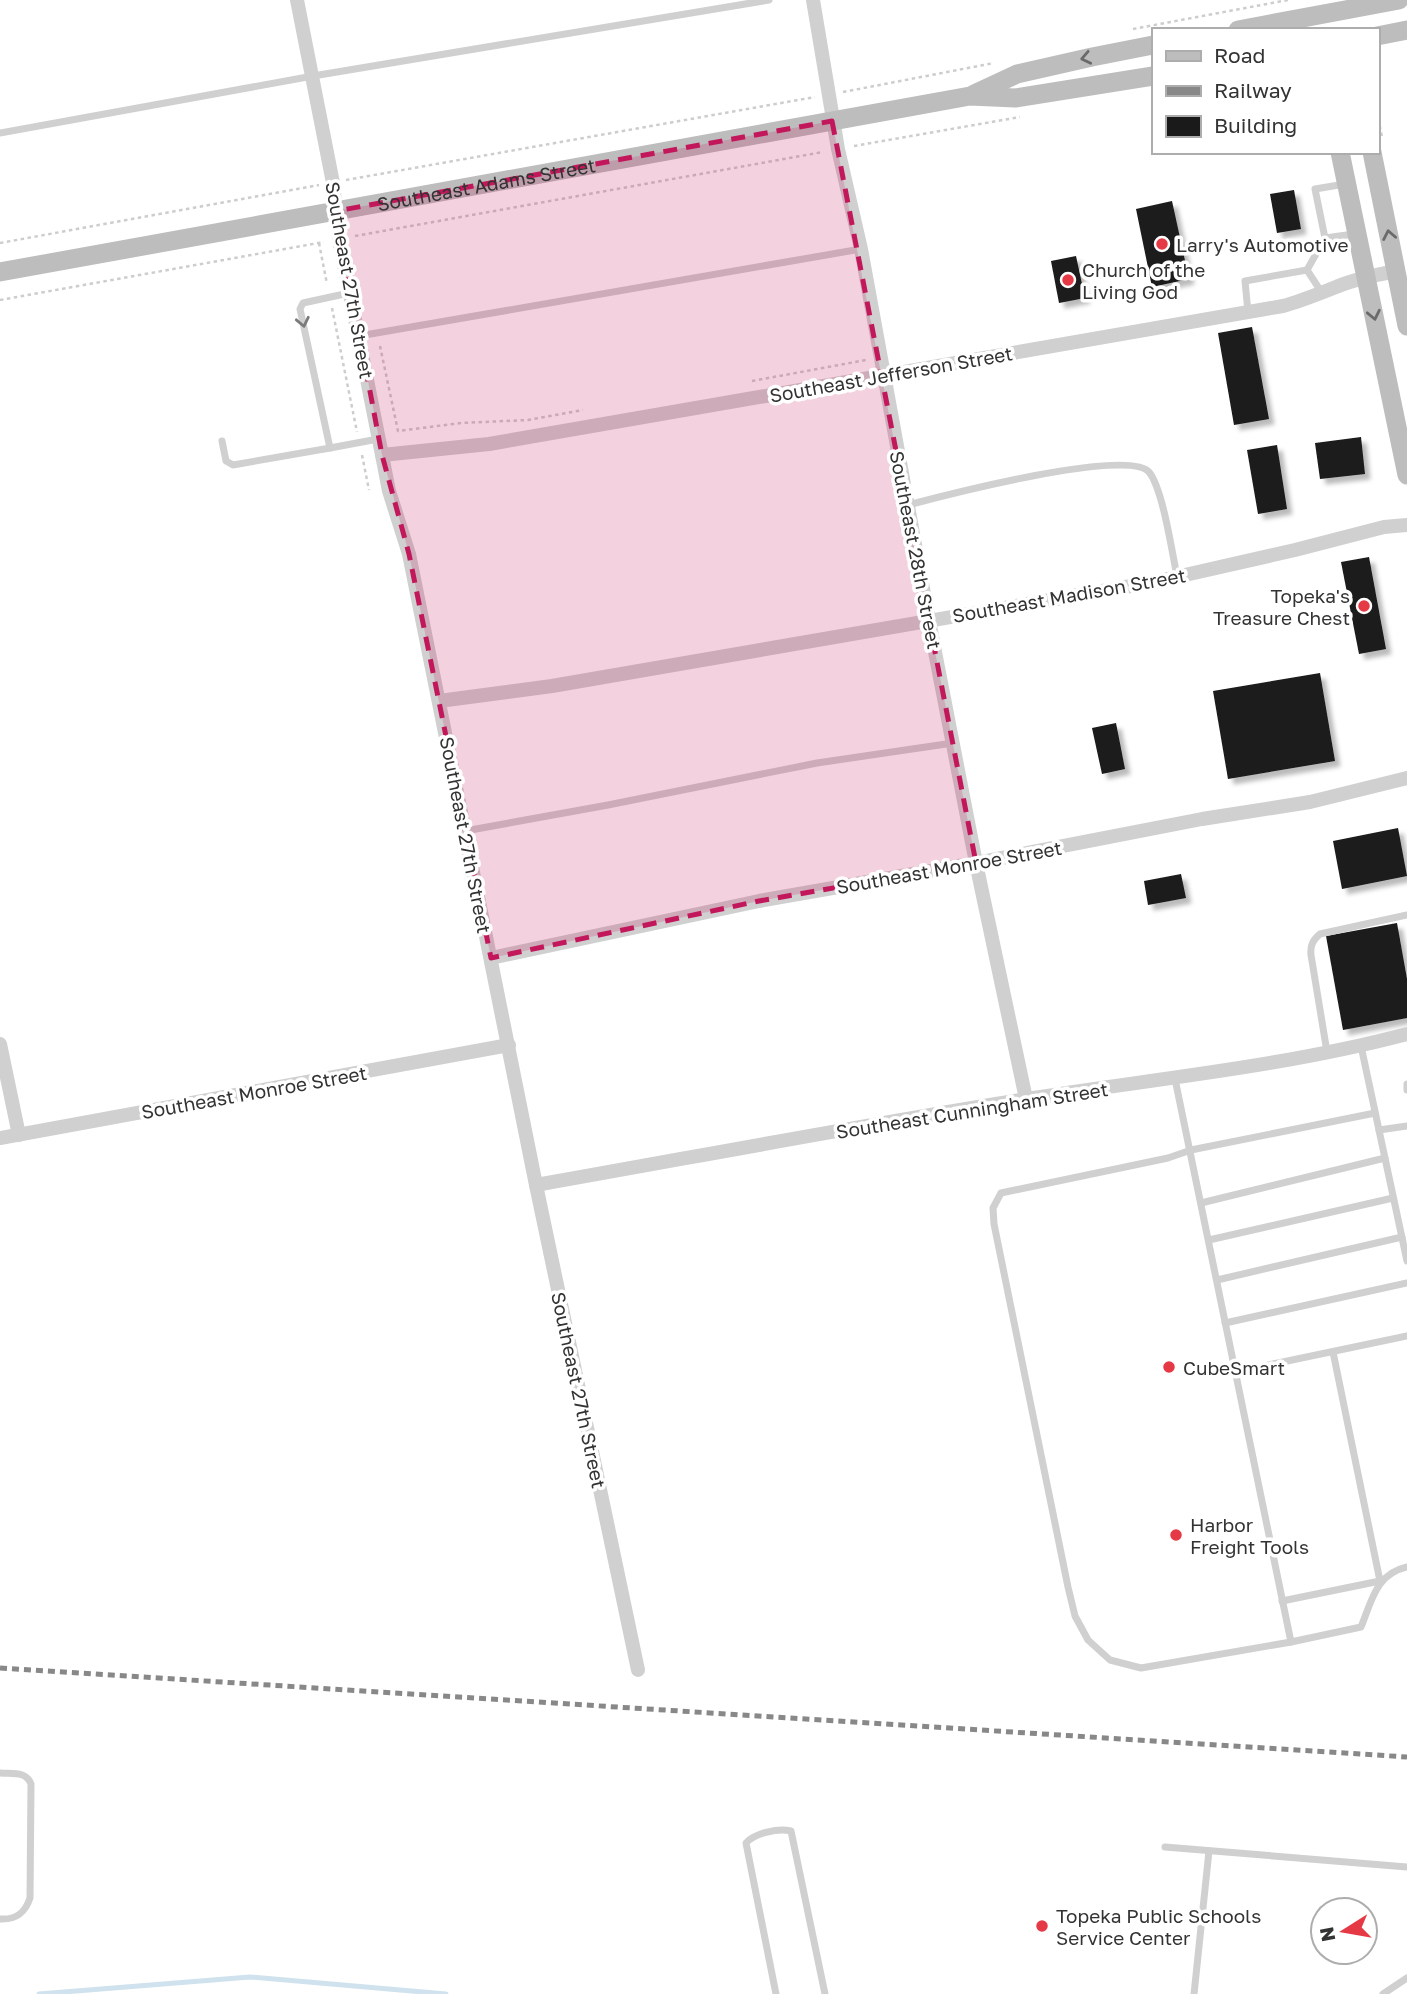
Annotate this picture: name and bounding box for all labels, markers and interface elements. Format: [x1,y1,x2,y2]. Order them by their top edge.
legend [1152,28,1379,154]
text: Road [1214,42,1265,68]
one-way arrow [1080,50,1092,64]
text: Railway [1214,77,1292,103]
text: Building [1214,112,1297,138]
street label: Southeast Adams Street [375,153,597,215]
street label: Southeast 27th Street [321,180,379,380]
one-way arrow [1382,229,1397,241]
place label: Larry's Automotive [1176,233,1349,256]
marker: Larry's Automotive [1154,236,1170,252]
place label: Church of the Living God [1082,258,1205,303]
marker: Church of the Living God [1060,272,1076,288]
one-way arrow [1365,309,1380,321]
one-way arrow [294,316,309,328]
street label: Southeast Jefferson Street [768,341,1014,407]
street label: Southeast 28th Street [885,449,947,651]
street label: Southeast Madison Street [951,563,1187,627]
place label: Topeka's Treasure Chest [1213,584,1350,629]
marker: Topeka's Treasure Chest [1356,598,1372,614]
street label: Southeast 27th Street [436,735,496,935]
street label: Southeast Monroe Street [834,836,1064,898]
street label: Southeast Monroe Street [139,1061,369,1123]
street label: Southeast Cunningham Street [834,1077,1110,1143]
street label: Southeast 27th Street [547,1290,611,1490]
place label: CubeSmart [1183,1356,1285,1379]
marker: CubeSmart [1161,1359,1177,1375]
place label: Harbor Freight Tools [1190,1513,1309,1558]
marker: Harbor Freight Tools [1168,1527,1184,1543]
north arrow [1309,1896,1379,1966]
place label: Topeka Public Schools Service Center [1056,1904,1261,1949]
marker: Topeka Public Schools Service Center [1034,1918,1050,1934]
text: N [1314,1925,1339,1944]

